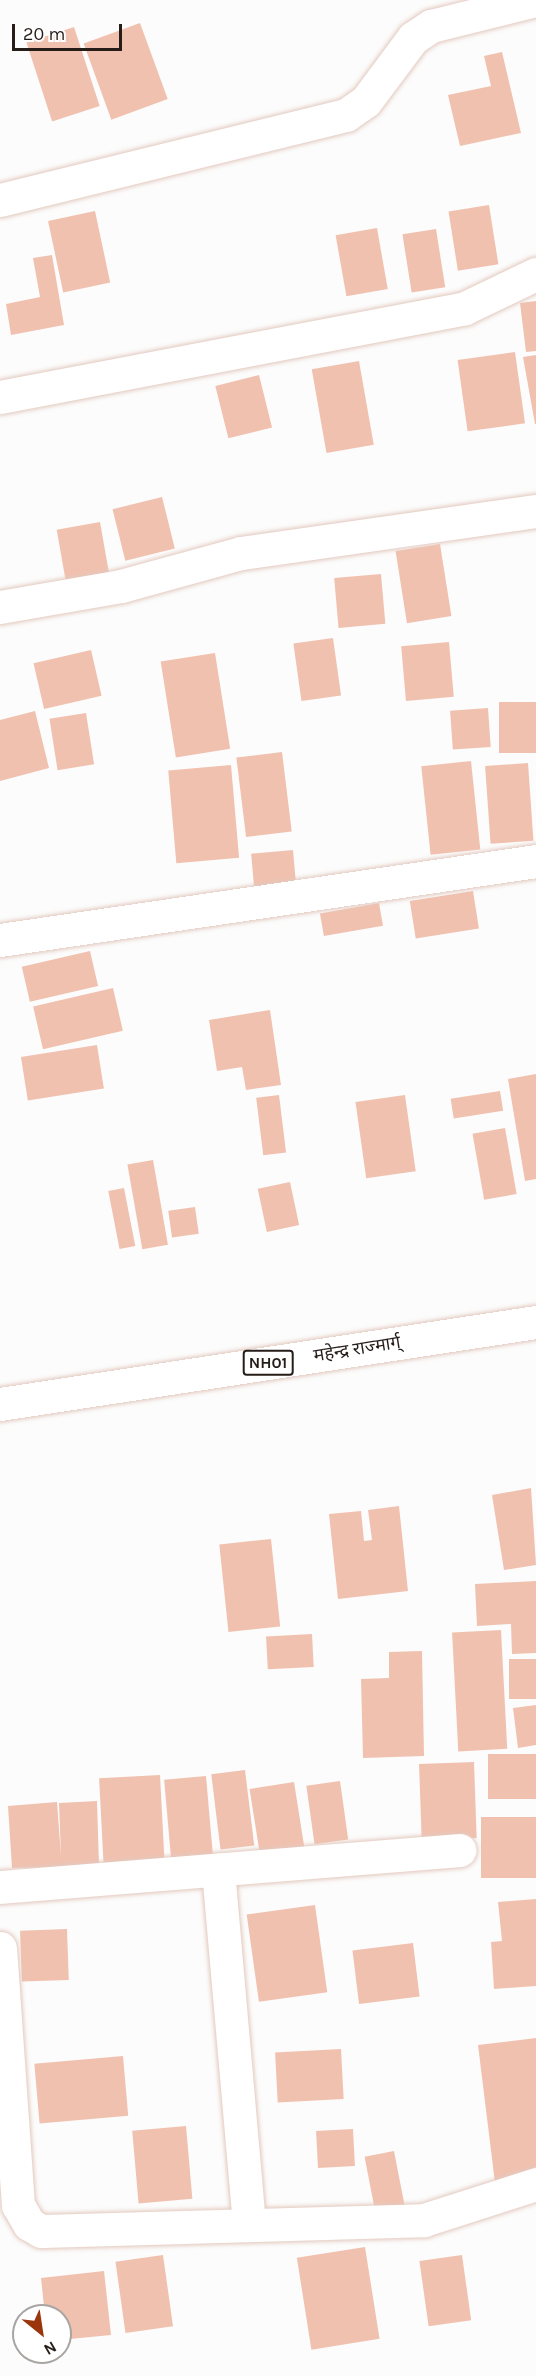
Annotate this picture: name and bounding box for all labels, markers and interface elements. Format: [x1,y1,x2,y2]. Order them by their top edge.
scale bar [15,12,124,50]
text: 20 m [23,23,65,45]
street label: महेन्द्र राज्मार्ग् [312,1331,402,1367]
road number: NH01 [242,1350,294,1376]
north arrow [12,2304,72,2364]
text: N [41,2337,60,2359]

